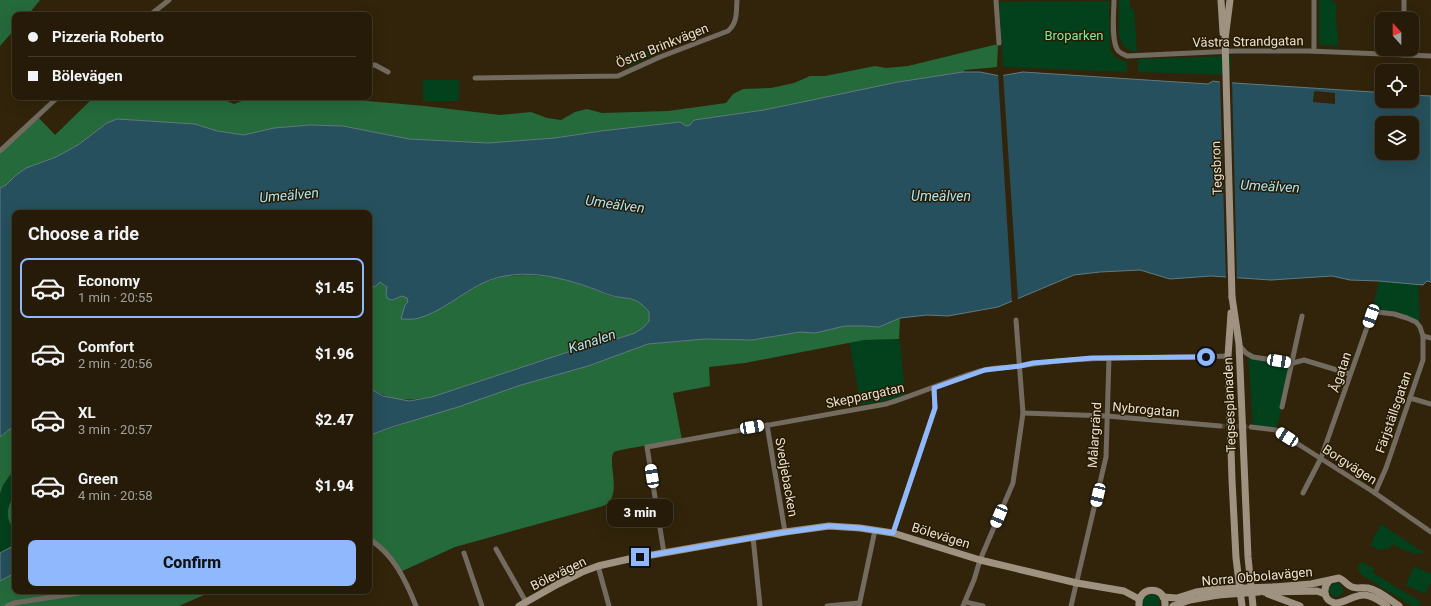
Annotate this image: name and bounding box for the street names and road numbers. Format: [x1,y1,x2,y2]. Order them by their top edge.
street label: Östra Brinkvägen [614,20,711,71]
street label: Västra Strandgatan [1192,33,1304,50]
street label: Tegsbron [1208,141,1225,195]
street label: Ågatan [1326,350,1354,394]
street label: Tegsesplanaden [1220,357,1239,453]
street label: Färjställsgatan [1372,369,1414,455]
street label: Skeppargatan [824,380,906,411]
street label: Nybrogatan [1112,399,1180,420]
street label: Målargränd [1085,402,1104,468]
street label: Svedjebacken [772,436,801,518]
street label: Borgvägen [1320,441,1380,488]
street label: Bölevägen [910,520,972,551]
street label: Bölevägen [528,554,589,593]
street label: Norra Obbolavägen [1201,564,1313,589]

